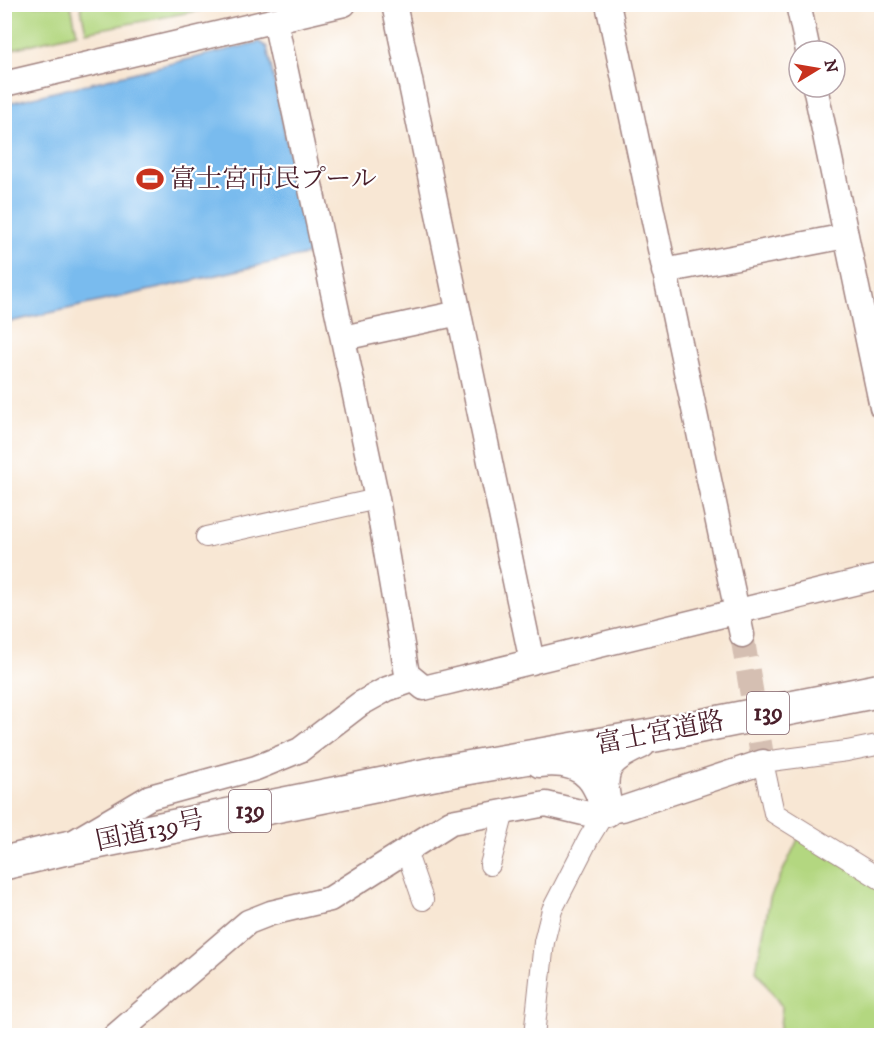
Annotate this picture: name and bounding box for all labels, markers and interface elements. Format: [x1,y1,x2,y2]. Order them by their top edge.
north arrow [787,39,847,99]
text: N [820,58,842,75]
place label: 富士宮市民プール [170,163,377,196]
sports icon: 富士宮市民プール [135,164,165,194]
road number: 139 [747,692,789,734]
street label: 富士宮道路 [593,704,727,762]
road number: 139 [229,790,271,832]
street label: 国道139号 [93,803,207,859]

